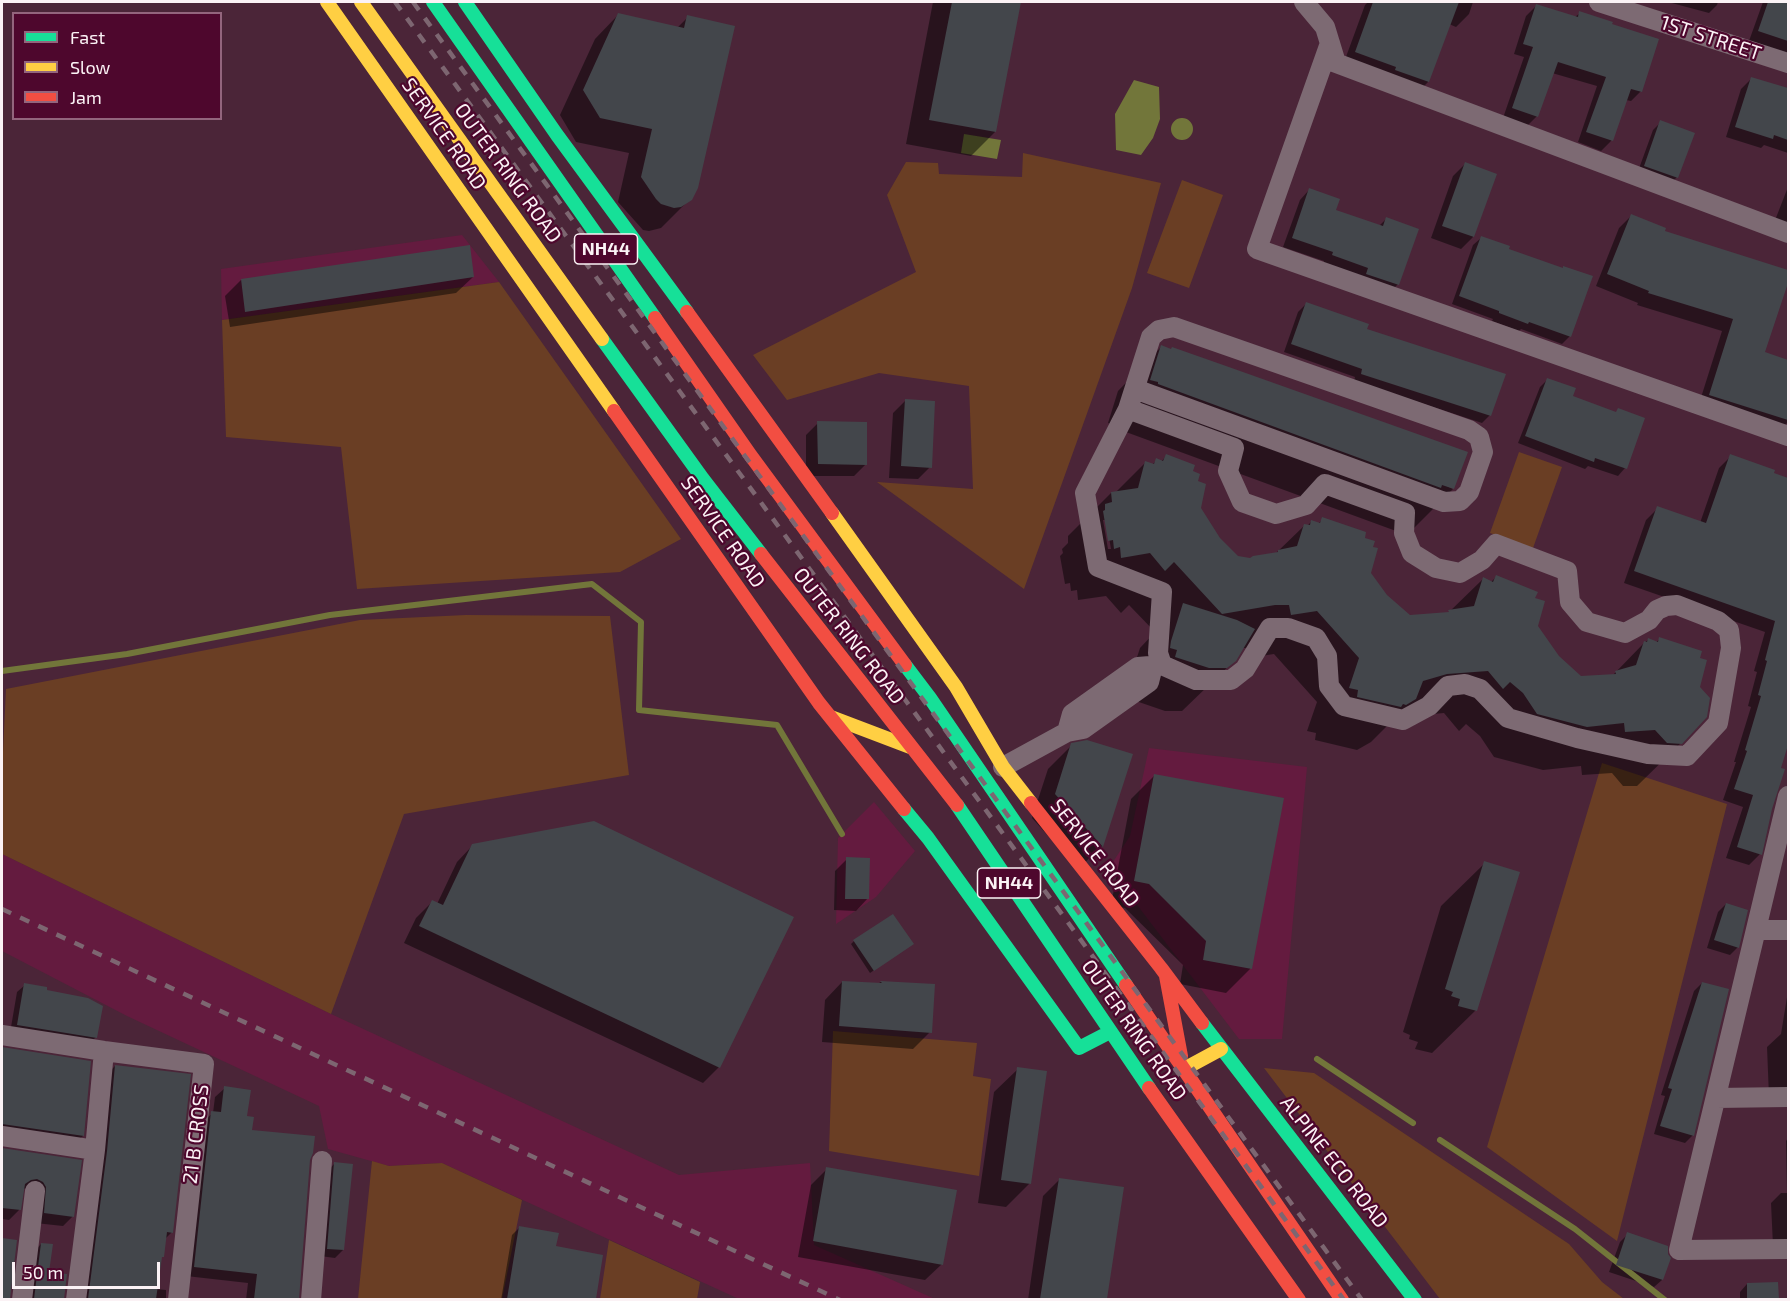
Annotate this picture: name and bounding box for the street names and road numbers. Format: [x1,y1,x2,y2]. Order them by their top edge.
street label: 1ST STREET [1658,10,1764,66]
street label: SERVICE ROAD [397,74,491,194]
street label: OUTER RING ROAD [449,99,567,247]
road number: NH44 [574,234,638,264]
street label: SERVICE ROAD [676,472,770,592]
street label: OUTER RING ROAD [788,563,910,709]
street label: SERVICE ROAD [1045,794,1145,912]
road number: NH44 [978,868,1040,898]
street label: OUTER RING ROAD [1076,955,1192,1105]
street label: 21 B CROSS [178,1083,214,1185]
street label: ALPINE ECO ROAD [1275,1091,1393,1233]

